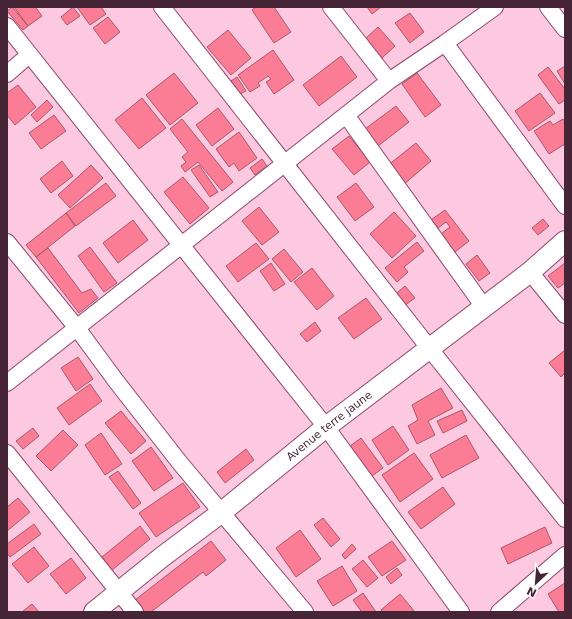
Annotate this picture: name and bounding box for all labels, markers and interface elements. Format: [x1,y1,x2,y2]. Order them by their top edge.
street label: Avenue terre jaune [284,388,374,463]
north arrow [516,563,556,603]
text: N [525,584,539,599]

